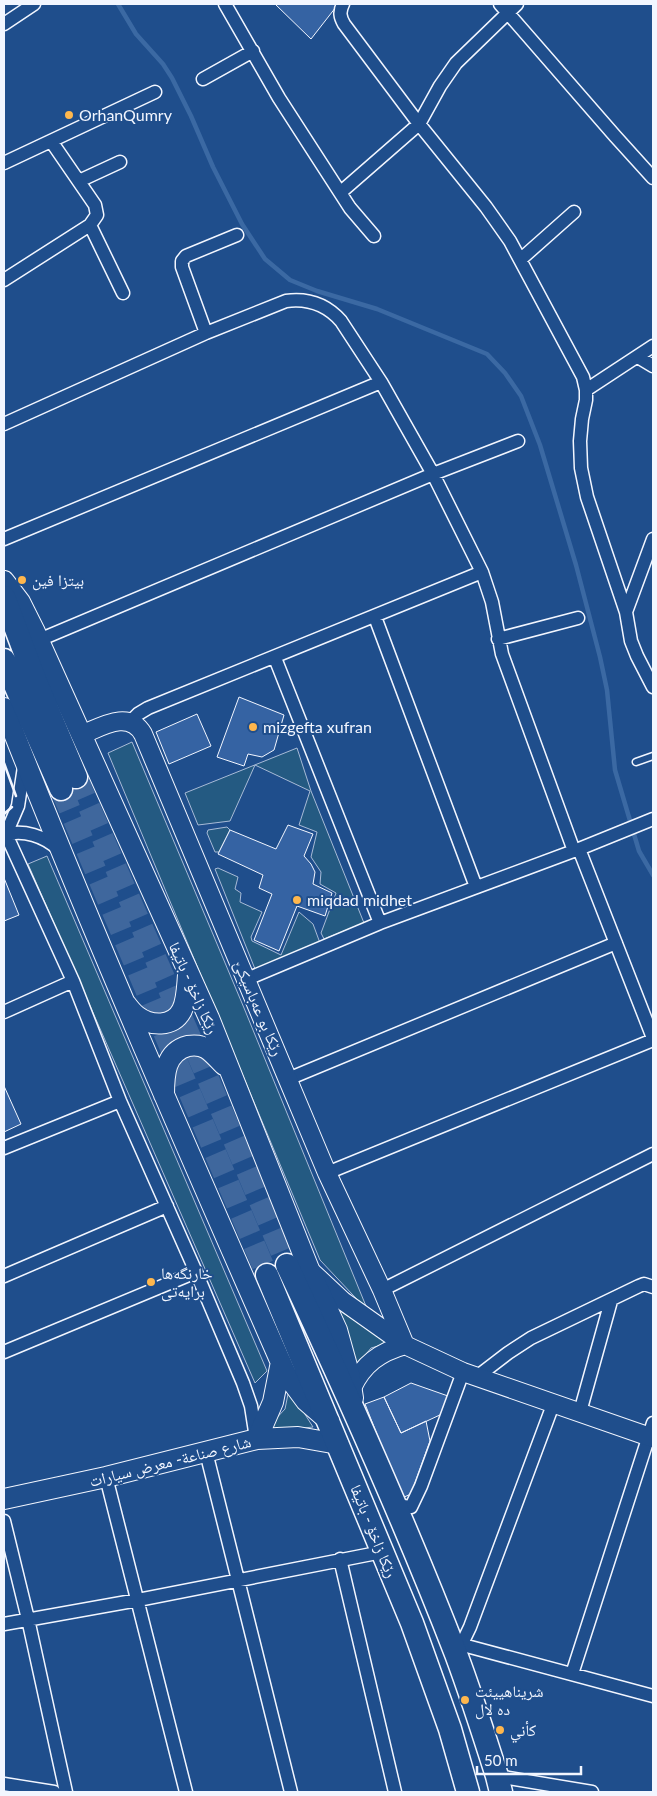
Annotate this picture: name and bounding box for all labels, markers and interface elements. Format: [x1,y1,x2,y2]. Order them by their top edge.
place label: OrhanQumry [79,105,173,124]
marker: OrhanQumry [63,109,75,121]
place label: بيتزا فين [32,570,84,591]
marker: بيتزا فين [16,574,28,586]
place label: mizgefta xufran [263,717,372,736]
marker: mizgefta xufran [247,721,259,733]
place label: miqdad midhet [307,890,412,909]
marker: miqdad midhet [291,894,303,906]
street label: رێکا زاخۆ - باتیفا [165,939,223,1037]
street label: رێكا بو عه‌باسيكێ [229,957,288,1059]
place label: خارنگه‌ها برايه‌تى [161,1263,213,1302]
marker: خارنگه‌ها برايه‌تى [145,1276,157,1288]
street label: شارع صناعة- معرض سيارات [87,1431,253,1492]
street label: رێکا زاخۆ - باتیفا [346,1481,402,1581]
place label: شريناهييئت ده لال [475,1681,544,1720]
marker: شريناهييئت ده لال [459,1694,471,1706]
place label: كأني [510,1720,536,1743]
marker: كأني [494,1724,506,1736]
scale bar [477,1744,581,1776]
text: 50 m [484,1751,518,1769]

